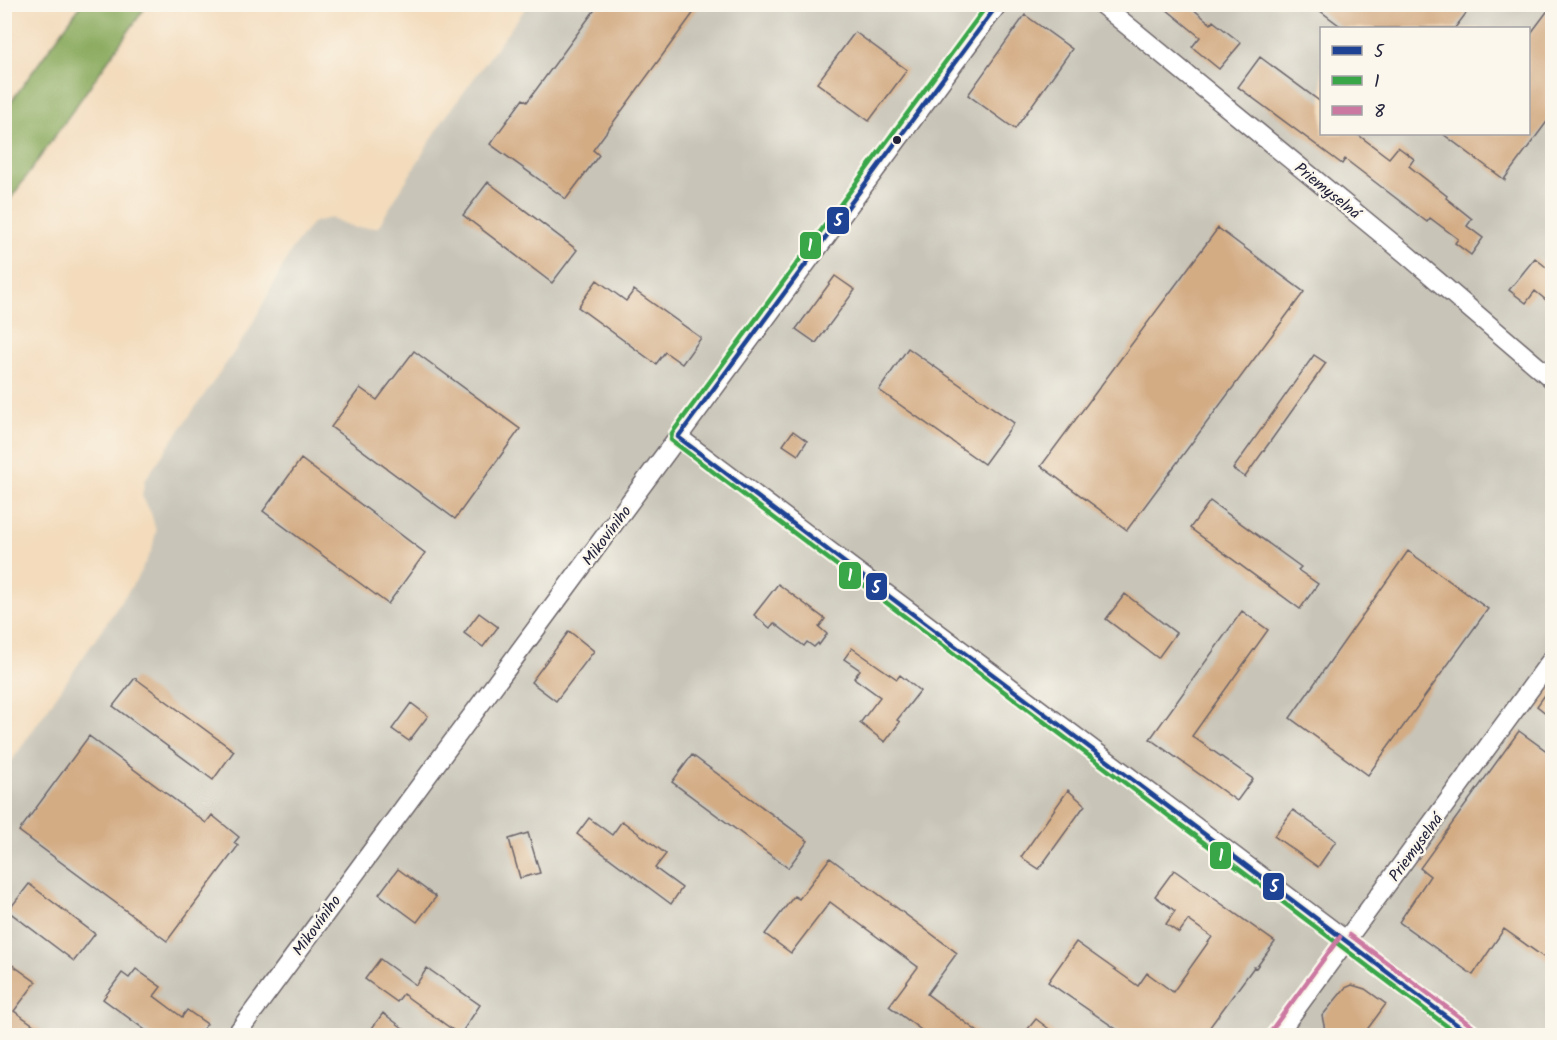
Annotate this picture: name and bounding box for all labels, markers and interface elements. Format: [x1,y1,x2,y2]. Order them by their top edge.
legend [1320,27,1530,135]
text: 5 [1374,38,1385,67]
text: 1 [1374,68,1380,97]
text: 8 [1374,98,1385,127]
unlabelled marker [891,134,903,146]
street label: Priemyselná [1288,157,1367,227]
line badge: 5 [826,206,850,235]
text: 5 [833,209,844,234]
line badge: 1 [799,231,822,260]
text: 1 [808,234,813,259]
street label: Mikovíniho [576,500,638,571]
line badge: 1 [838,561,862,590]
text: 1 [848,564,853,589]
line badge: 5 [865,572,888,601]
text: 5 [871,576,882,601]
street label: Priemyselná [1383,807,1450,887]
line badge: 1 [1209,841,1232,870]
text: 1 [1219,844,1224,869]
line badge: 5 [1262,872,1285,901]
text: 5 [1269,875,1280,900]
street label: Mikovíniho [287,890,348,962]

